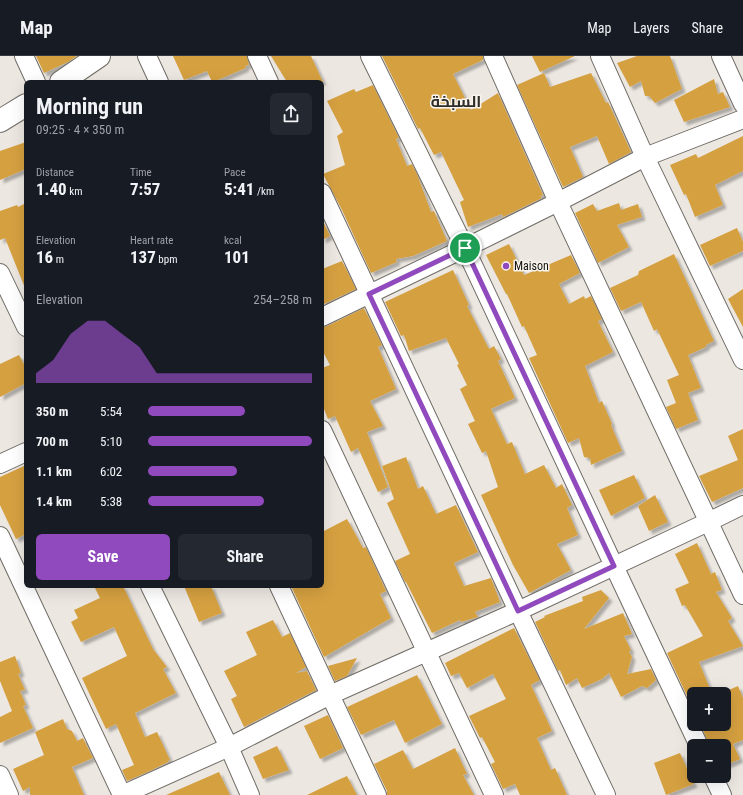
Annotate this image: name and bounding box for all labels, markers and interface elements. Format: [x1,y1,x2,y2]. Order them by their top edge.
text: Map [20,16,53,39]
text: Map [587,20,611,36]
text: Layers [633,20,670,36]
text: Share [692,20,723,36]
district label: السبخة [431,92,481,111]
button: share [270,93,312,135]
text: Morning run [36,94,143,119]
text: 09:25 · 4 × 350 m [36,122,124,137]
text: Distance [36,166,74,179]
text: Time [130,166,152,179]
text: Pace [224,166,246,179]
text: 1.40 [36,179,67,199]
text: 7:57 [130,179,160,199]
text: 5:41 [224,179,254,199]
text: km [67,185,82,198]
text: /km [254,185,274,198]
pin [448,231,482,265]
text: Elevation [36,234,76,247]
text: Heart rate [130,234,173,247]
text: kcal [224,234,242,247]
icon: arrive [454,237,476,259]
text: 16 [36,247,53,267]
text: 137 [130,247,156,267]
text: 101 [224,247,250,267]
text: m [53,253,64,266]
text: bpm [156,253,177,266]
place label: Maison [514,259,549,273]
marker: Maison [501,261,511,271]
text: Elevation [36,292,83,307]
text: 254–258 m [253,292,312,307]
text: 350 m [36,404,68,419]
text: 5:54 [100,404,122,419]
text: 700 m [36,434,68,449]
text: 5:10 [100,434,122,449]
text: 1.1 km [36,464,72,479]
text: 6:02 [100,464,122,479]
text: 1.4 km [36,494,72,509]
text: 5:38 [100,494,122,509]
button: Save [36,534,170,580]
button: Share [178,534,312,580]
map controls [687,687,731,783]
button: + [687,687,731,731]
button: − [687,739,731,783]

